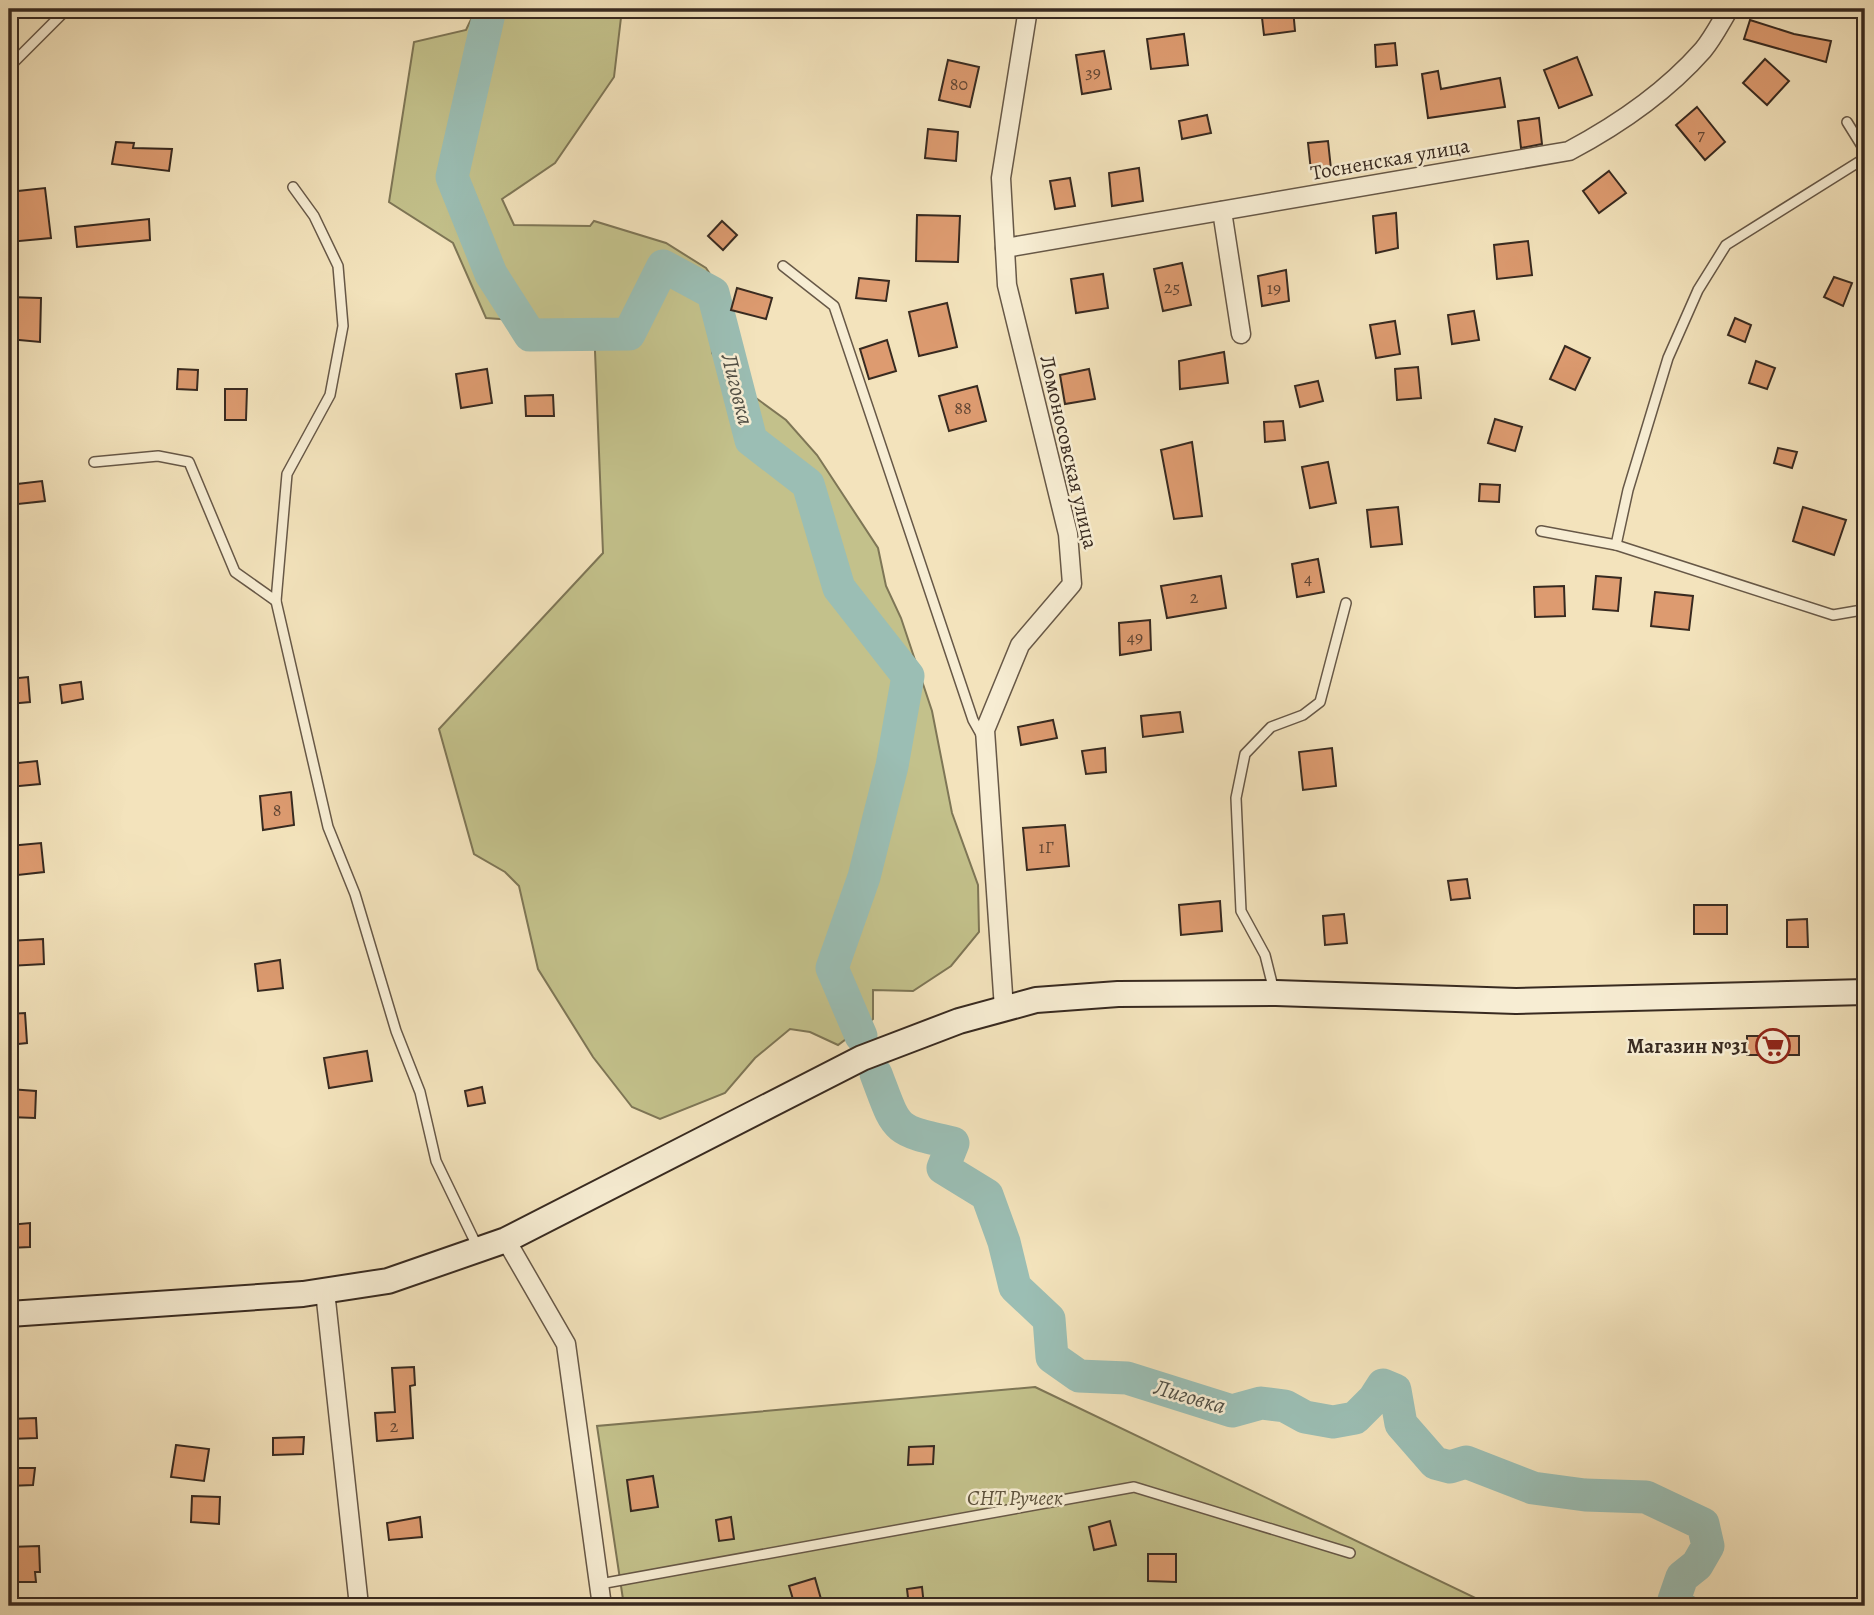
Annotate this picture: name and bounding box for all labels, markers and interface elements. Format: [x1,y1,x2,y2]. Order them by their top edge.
house number: 39 [1085,60,1101,84]
house number: 80 [950,72,968,96]
house number: 7 [1697,122,1705,146]
street label: Тосненская улица [1308,131,1472,187]
house number: 25 [1164,275,1180,299]
house number: 19 [1267,276,1281,300]
water label: Лиговка [713,349,761,429]
street label: Ломоносовская улица [1033,352,1105,552]
house number: 88 [954,396,972,420]
house number: 4 [1304,566,1312,590]
house number: 2 [1190,585,1199,609]
house number: 49 [1127,625,1143,649]
house number: 8 [273,798,281,822]
house number: 1Г [1038,835,1054,859]
supermarket icon: Магазин №31 [1754,1027,1792,1065]
place label: Магазин №31 [1627,1032,1748,1060]
water label: Лиговка [1149,1371,1230,1422]
house number: 2 [390,1414,399,1438]
park label: СНТ Ручеек [967,1484,1063,1512]

